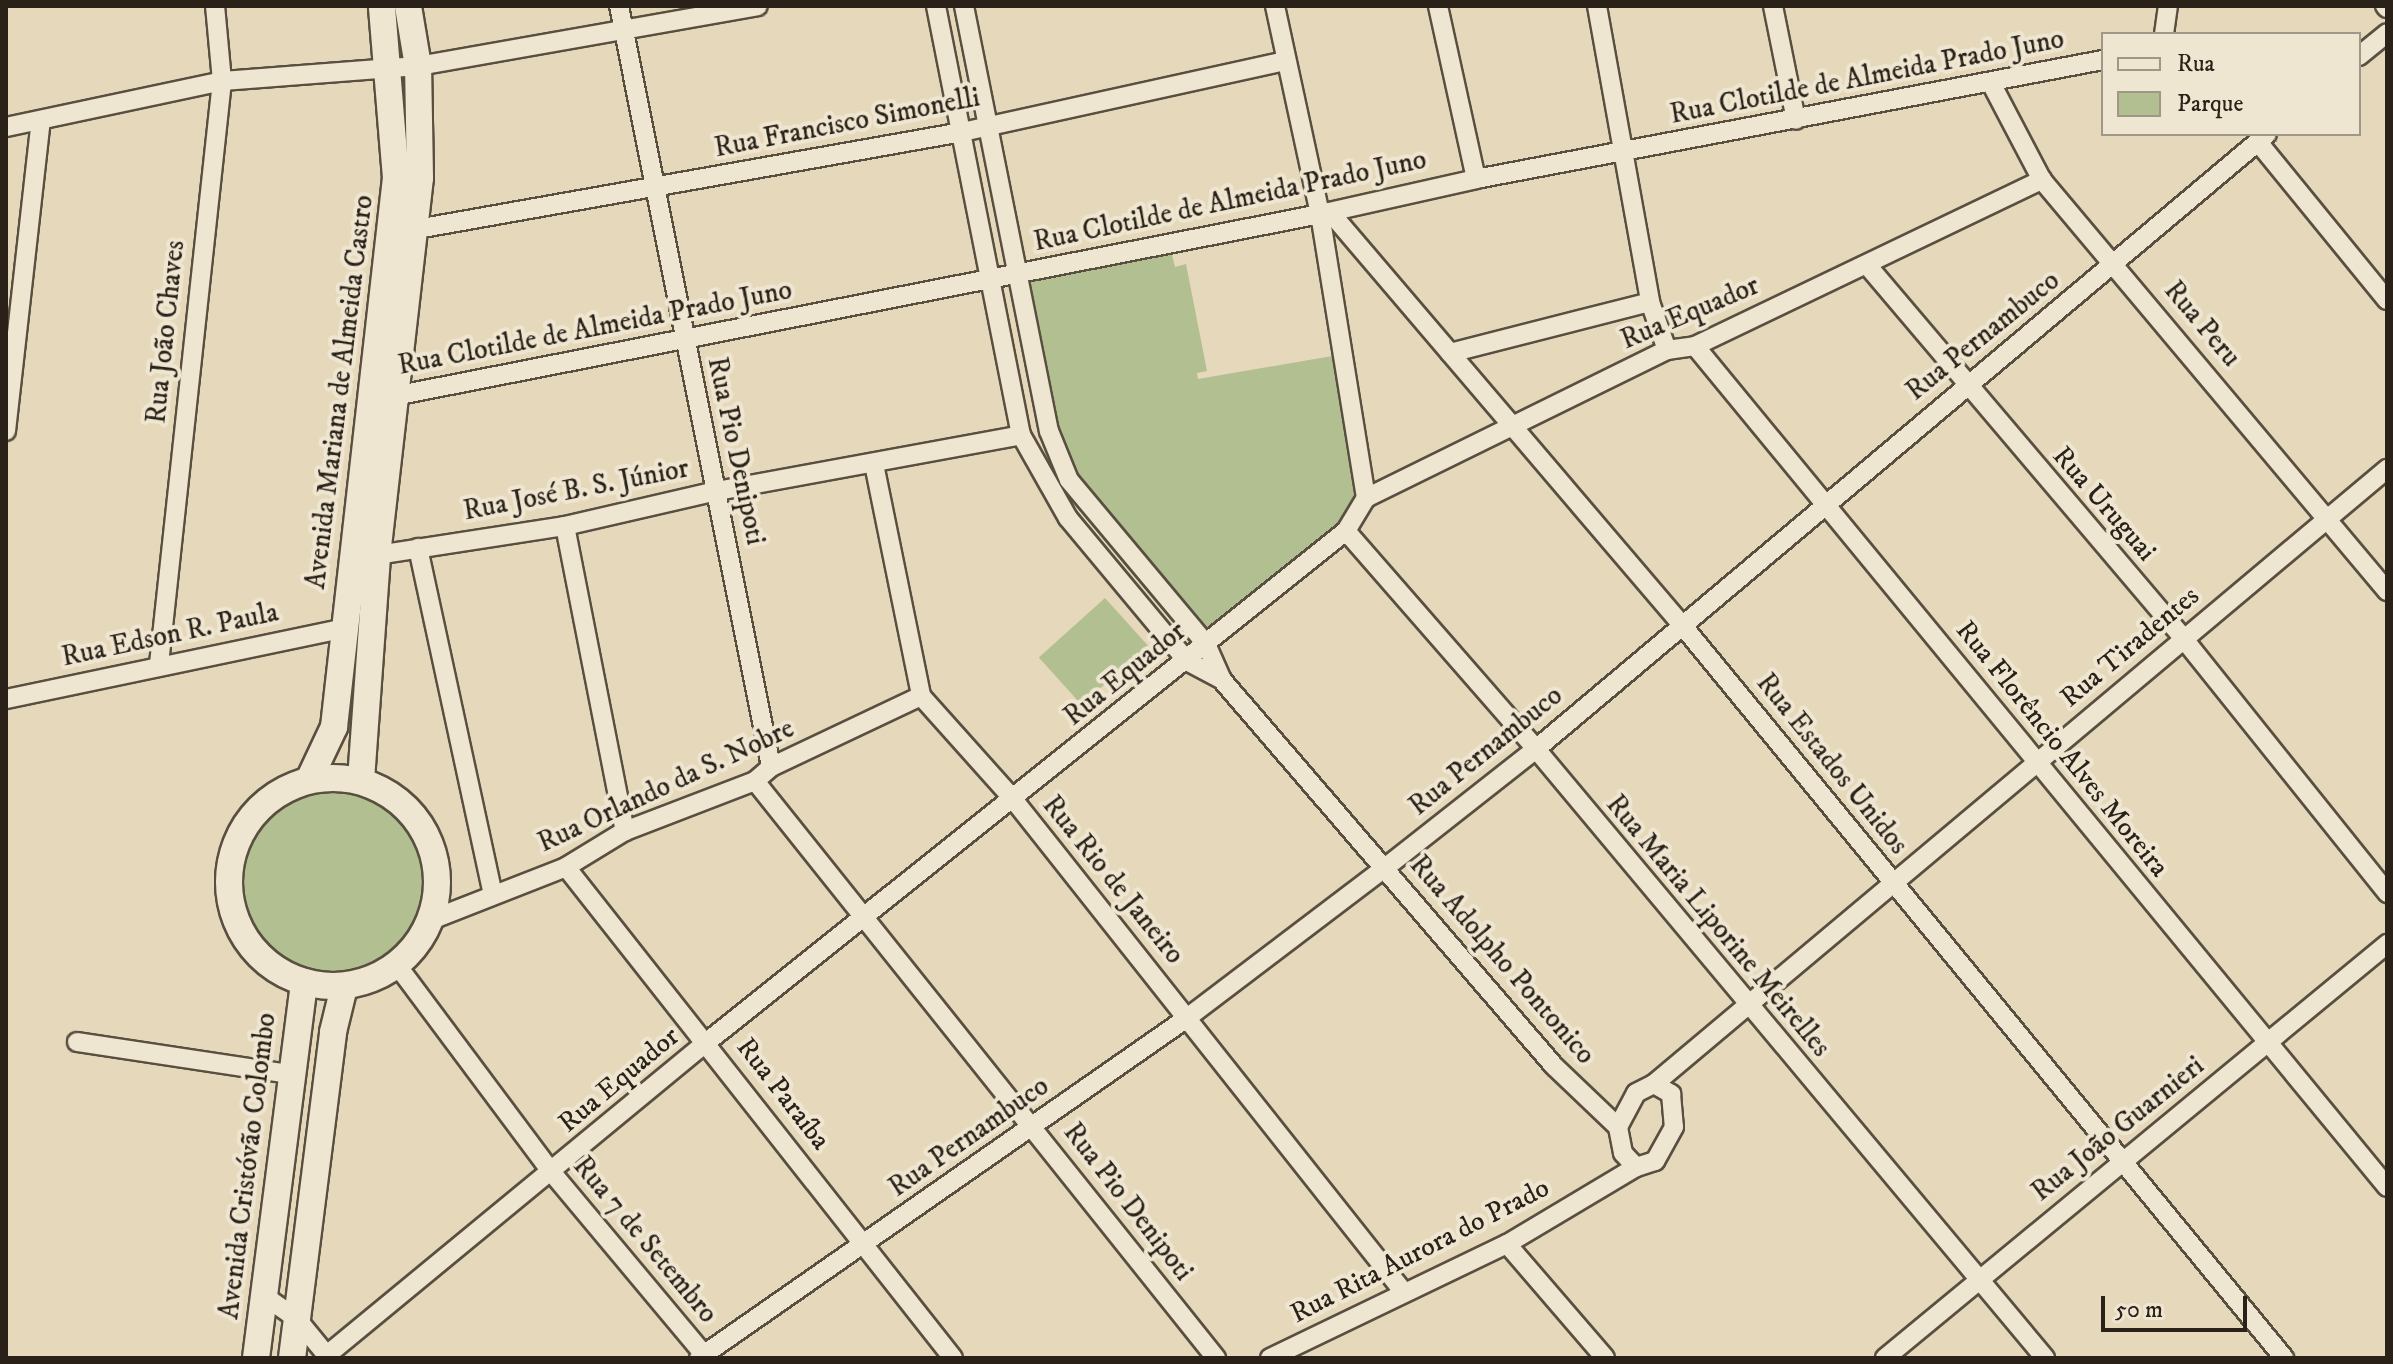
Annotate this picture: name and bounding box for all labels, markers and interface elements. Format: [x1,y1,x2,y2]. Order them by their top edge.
street label: Rua Clotilde de Almeida Prado Juno [1667,22,2067,132]
legend [2101,32,2361,136]
text: Rua [2177,49,2215,79]
street label: Rua Francisco Simonelli [711,81,983,165]
text: Parque [2177,89,2243,119]
street label: Rua Clotilde de Almeida Prado Juno [1031,143,1429,259]
street label: Avenida Mariana de Almeida Castro [299,193,381,591]
street label: Rua João Chaves [140,239,192,425]
street label: Rua Pernambuco [1899,264,2067,408]
street label: Rua Equador [1616,269,1764,357]
street label: Rua Clotilde de Almeida Prado Juno [395,273,795,383]
street label: Rua Peru [2157,274,2247,374]
street label: Rua Pio Denipoti [700,354,772,548]
street label: Rua Uruguai [2045,440,2163,568]
street label: Rua José B. S. Júnior [460,452,692,528]
street label: Rua Tiradentes [2054,579,2206,715]
street label: Rua Edson R. Paula [59,596,281,674]
street label: Rua Florêncio Alves Moreira [1948,614,2176,884]
street label: Rua Equador [1057,615,1193,733]
street label: Rua Estados Unidos [1749,667,1915,861]
street label: Rua Pernambuco [1402,679,1570,823]
street label: Rua Orlando da S. Nobre [533,712,799,860]
street label: Rua Maria Liporine Meirelles [1599,788,1837,1064]
street label: Rua Rio de Janeiro [1035,789,1191,971]
street label: Rua Adolpho Pontonico [1402,849,1602,1071]
street label: Avenida Cristóvão Colombo [213,1011,283,1321]
street label: Rua Equador [552,1020,686,1140]
street label: Rua Paraíba [729,1031,837,1157]
street label: Rua João Guarnieri [2025,1049,2211,1209]
street label: Rua Pernambuco [882,1069,1056,1205]
street label: Rua Pio Denipoti [1056,1116,1200,1288]
street label: Rua 7 de Setembro [566,1150,724,1330]
street label: Rua Rita Aurora do Prado [1285,1171,1555,1331]
scale bar [2105,1280,2251,1330]
text: 50 m [2115,1295,2163,1325]

